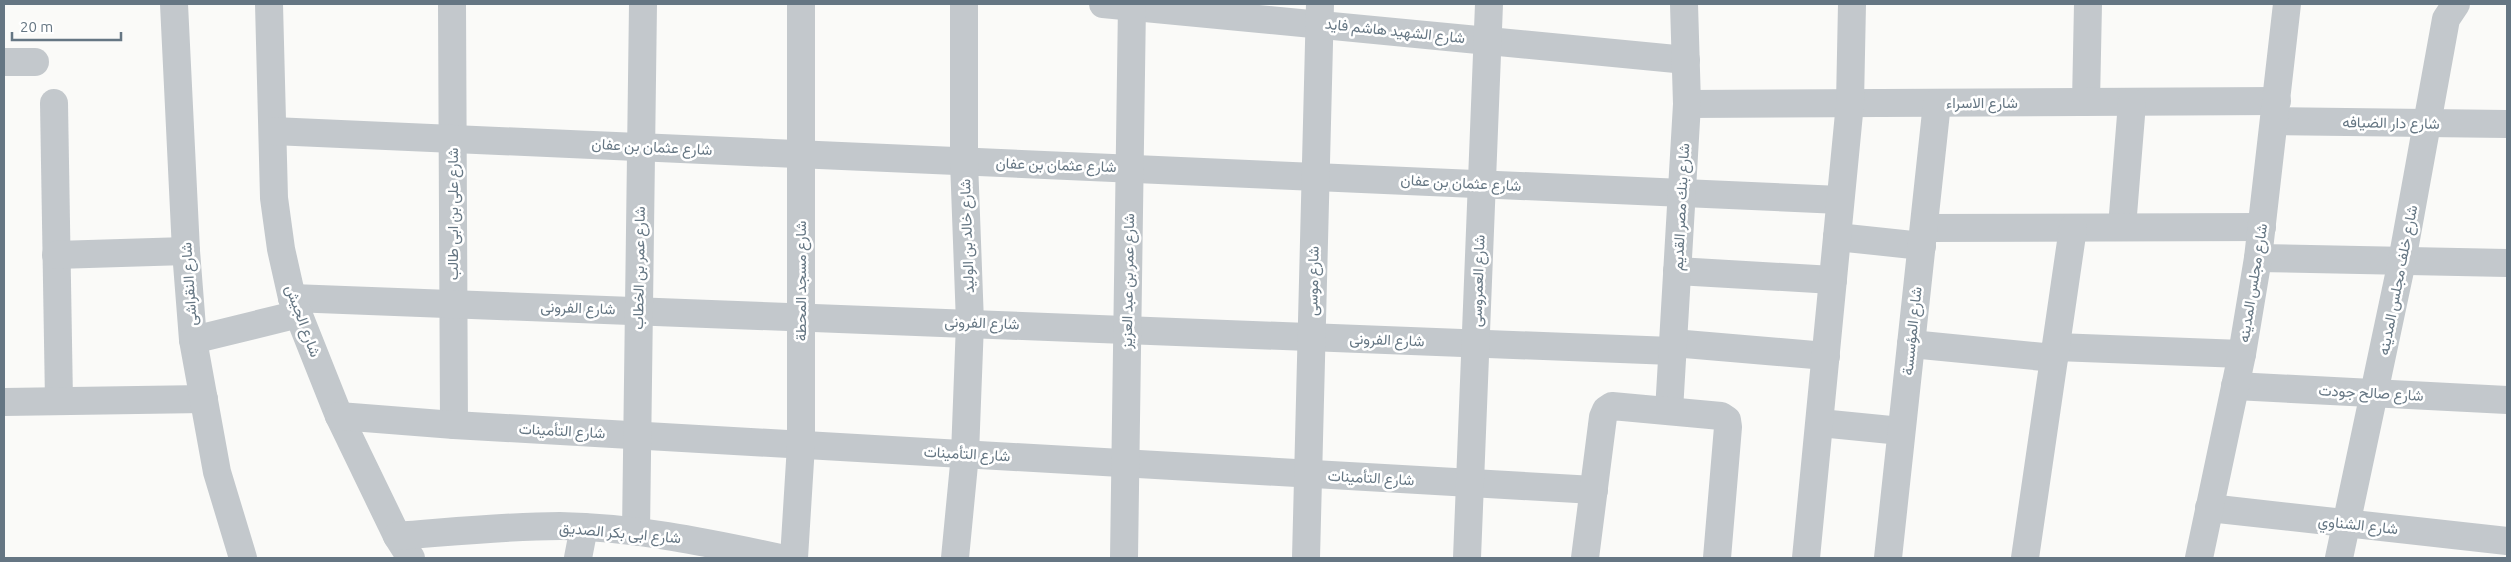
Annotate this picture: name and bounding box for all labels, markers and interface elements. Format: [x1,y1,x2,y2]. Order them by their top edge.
scale bar [12,10,121,42]
street label: شارع الشهيد هاشم فايد [1324,15,1466,49]
text: 20 m [20,18,53,35]
street label: شارع الاسراء [1946,94,2018,114]
street label: شارع دار الضيافه [2342,113,2440,135]
street label: شارع عثمان بن عفان [591,135,713,161]
street label: شارع بنك مصر القديم [1669,143,1695,271]
street label: شارع على بن ابى طالب [444,148,464,280]
street label: شارع عثمان بن عفان [995,154,1117,178]
street label: شارع عثمان بن عفان [1400,171,1522,197]
street label: شارع خالد بن الوليد [956,178,980,293]
street label: شارع خلف مجلس المدينه [2375,203,2423,357]
street label: شارع عمر بن الخطاب [629,206,651,330]
street label: شارع عمر بن عبد العزيز [1118,213,1140,350]
street label: شارع مسجد المحطة [792,221,812,341]
street label: شارع مجلس المدينه [2235,222,2273,344]
street label: شارع العمروسى [1467,234,1491,328]
street label: شارع النقراشى [177,241,203,326]
street label: شارع موسى [1303,246,1325,316]
street label: شارع الجيش [280,282,324,360]
street label: شارع المؤسسة [1898,286,1928,376]
street label: شارع الفرونى [540,298,616,320]
street label: شارع الفرونى [944,313,1020,335]
street label: شارع الفرونى [1349,330,1425,352]
street label: شارع صالح جودت [2318,381,2424,407]
street label: شارع التأمينات [518,420,606,444]
street label: شارع التأمينات [923,443,1011,467]
street label: شارع التأمينات [1327,467,1415,491]
street label: شارع الشناوي [2317,512,2399,542]
street label: شارع ابى بكر الصديق [558,519,682,549]

